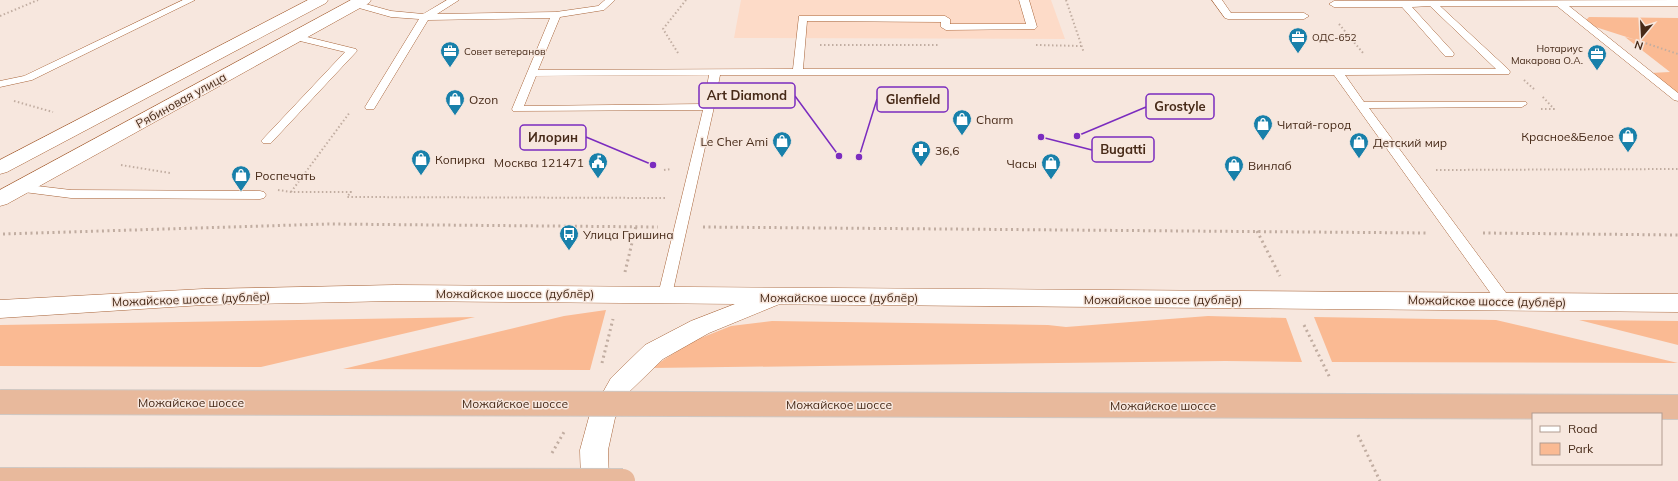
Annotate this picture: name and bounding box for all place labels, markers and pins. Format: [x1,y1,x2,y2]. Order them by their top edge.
office icon: ОДС-652 [1287,26,1309,54]
place label: ОДС-652 [1312,31,1357,44]
office icon: Совет ветеранов [439,40,461,68]
place label: Нотариус Макарова О.А. [1511,42,1583,67]
office icon: Нотариус Макарова О.А. [1586,43,1608,71]
place label: Совет ветеранов [464,45,546,58]
callout: Art Diamond [699,83,795,108]
callout: Glenfield [877,87,948,112]
shop icon: Ozon [444,88,466,116]
place label: Ozon [469,92,498,107]
callout: Grostyle [1146,94,1214,119]
shop icon: Charm [951,108,973,136]
place label: Charm [976,112,1013,127]
shop icon: Читай-город [1252,113,1274,141]
place label: Читай-город [1277,117,1351,132]
callout: Илорин [520,125,586,150]
shop icon: Красное&Белое [1617,125,1639,153]
place label: Красное&Белое [1521,129,1614,144]
shop icon: Le Cher Ami [771,130,793,158]
shop icon: Детский мир [1348,131,1370,159]
place label: Le Cher Ami [700,134,768,149]
place label: Детский мир [1373,135,1447,150]
callout: Bugatti [1092,137,1154,162]
pharmacy icon: 36,6 [910,139,932,167]
place label: 36,6 [935,143,959,158]
shop icon: Копирка [410,148,432,176]
public building icon: Москва 121471 [587,151,609,179]
place label: Копирка [435,152,485,167]
shop icon: Часы [1040,152,1062,180]
shop icon: Винлаб [1223,154,1245,182]
place label: Москва 121471 [494,155,584,170]
place label: Часы [1006,156,1037,171]
place label: Винлаб [1248,158,1292,173]
shop icon: Роспечать [230,164,252,192]
place label: Роспечать [255,168,316,183]
bus stop icon: Улица Гришина [558,223,580,251]
place label: Улица Гришина [582,227,674,242]

